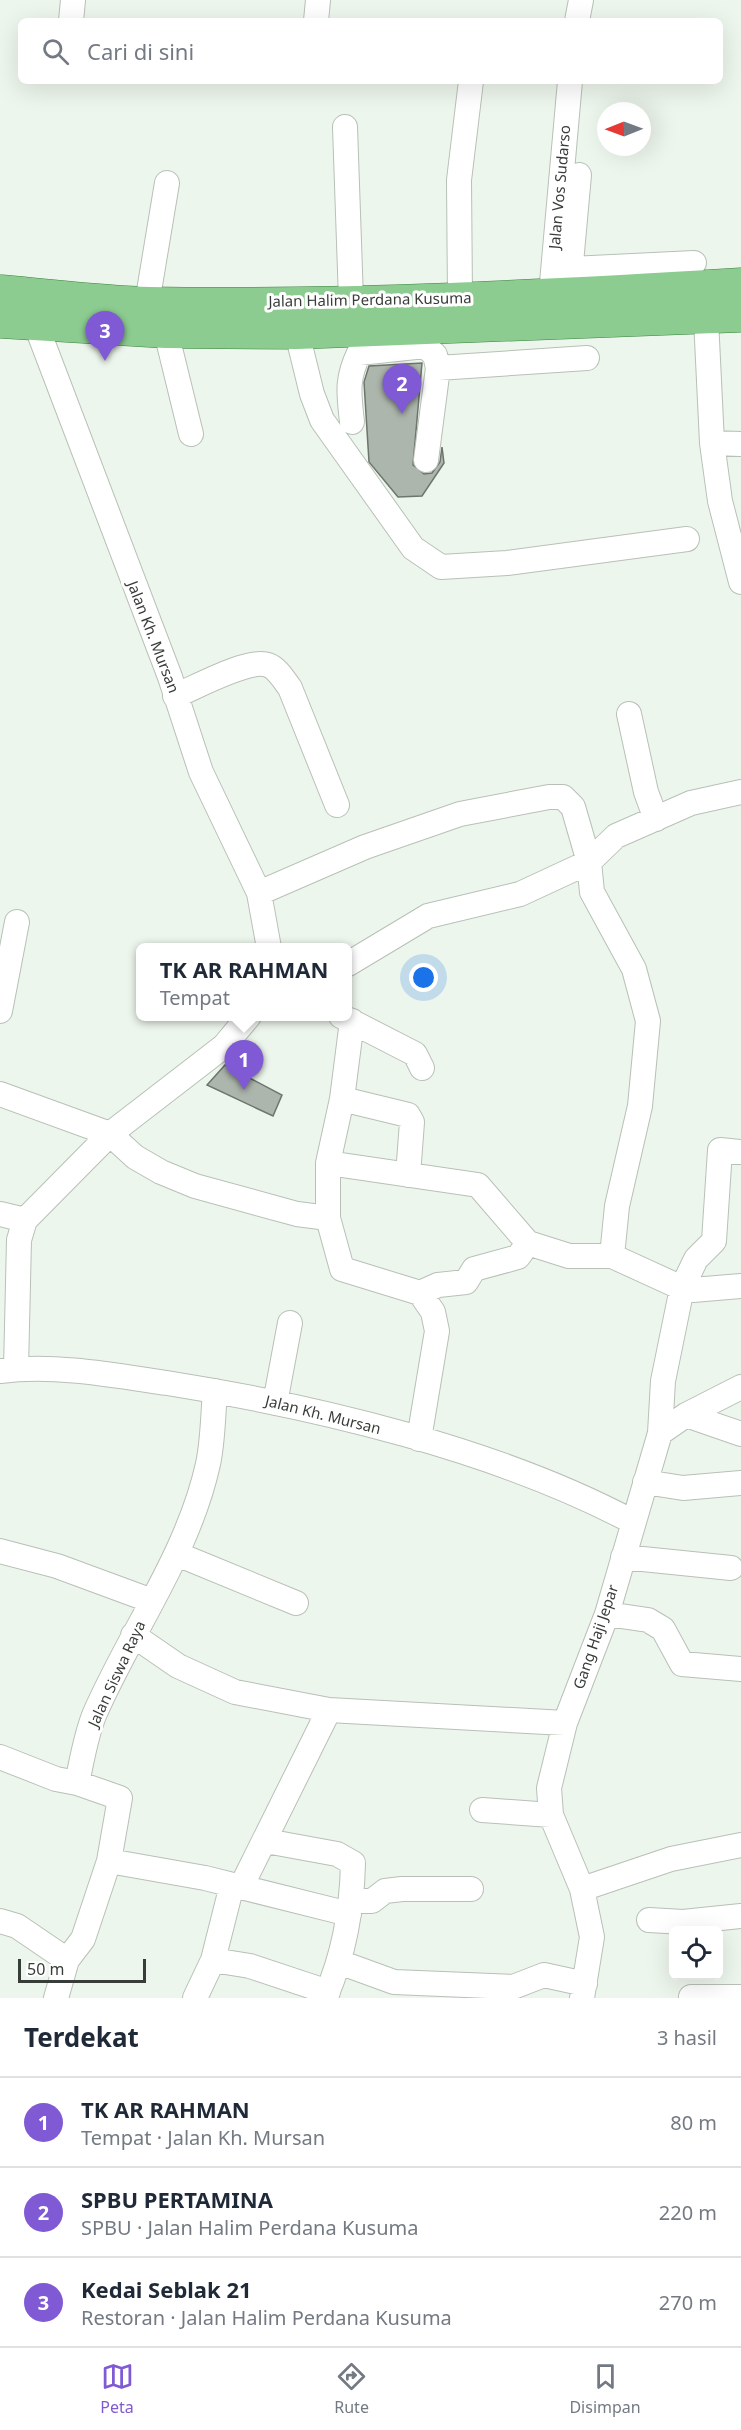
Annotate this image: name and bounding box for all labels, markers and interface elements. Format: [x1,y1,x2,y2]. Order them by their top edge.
search box [18,18,723,84]
icon: search [39,35,72,68]
text: Cari di sini [87,36,194,66]
north arrow [597,102,651,156]
street label: Jalan Vos Sudarso [543,124,574,252]
street label: Jalan Halim Perdana Kusuma [266,287,472,311]
pin: 3 [86,312,124,361]
pin: 2 [382,364,422,414]
street label: Jalan Kh. Mursan [123,576,184,695]
popup [136,943,352,1021]
text: TK AR RAHMAN [160,954,328,984]
your location [409,963,438,992]
text: Tempat [160,984,230,1011]
pin: 1 [224,1040,264,1090]
street label: Jalan Kh. Mursan [261,1390,383,1438]
street label: Gang Haji Jepar [568,1582,622,1692]
street label: Jalan Siswa Raya [82,1617,149,1732]
map controls [669,1926,723,1980]
button: locate [669,1926,723,1980]
scale bar [18,1956,146,1984]
text: 50 m [27,1958,64,1980]
text: Terdekat [24,2019,139,2055]
text: 3 hasil [657,2024,717,2051]
text: TK AR RAHMAN [81,2094,250,2124]
text: 1 [38,2109,49,2136]
text: 80 m [670,2109,717,2136]
text: Tempat · Jalan Kh. Mursan [81,2124,325,2151]
text: SPBU PERTAMINA [81,2184,273,2214]
text: 2 [38,2199,49,2226]
text: 220 m [659,2199,717,2226]
text: SPBU · Jalan Halim Perdana Kusuma [81,2214,418,2241]
text: Kedai Seblak 21 [81,2274,252,2304]
text: 3 [38,2289,49,2316]
text: 270 m [659,2289,717,2316]
text: Restoran · Jalan Halim Perdana Kusuma [81,2304,452,2331]
tab: Peta [100,2360,134,2418]
tab: Rute [334,2360,369,2418]
tab: Disimpan [569,2360,641,2418]

